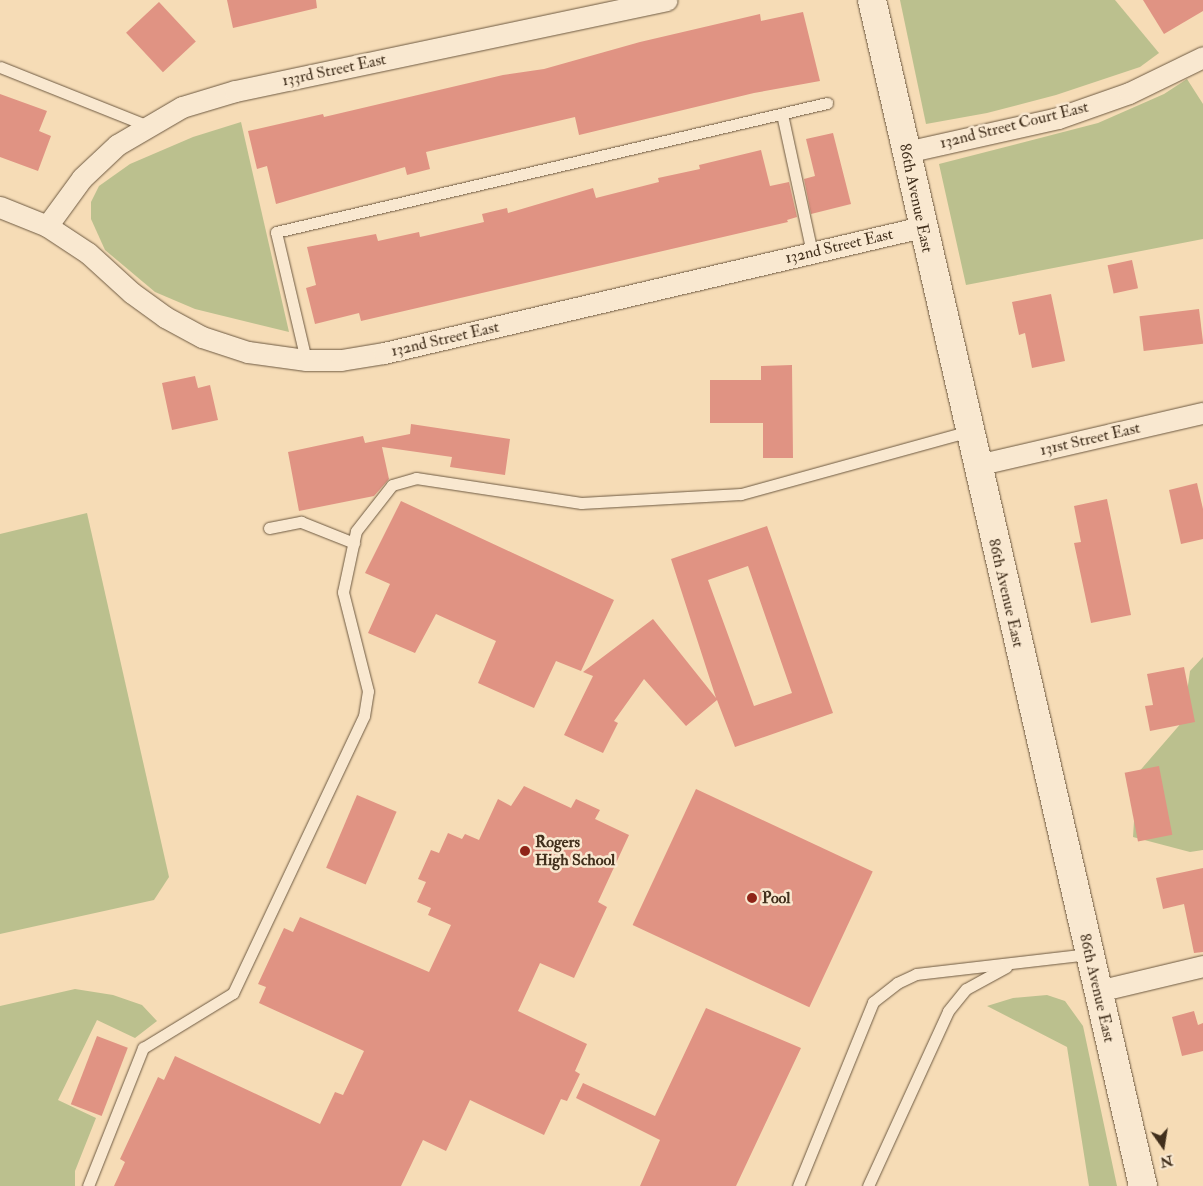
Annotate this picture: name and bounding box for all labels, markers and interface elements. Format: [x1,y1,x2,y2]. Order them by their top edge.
street label: 133rd Street East [280,50,388,90]
street label: 132nd Street Court East [938,97,1090,153]
street label: 86th Avenue East [895,142,937,254]
street label: 132nd Street East [783,224,895,268]
street label: 132nd Street East [389,317,501,361]
street label: 131st Street East [1038,418,1142,460]
street label: 86th Avenue East [984,537,1028,649]
place label: Rogers High School [535,832,615,870]
marker: Rogers High School [519,845,531,857]
place label: Pool [762,888,790,908]
marker: Pool [746,892,758,904]
street label: 86th Avenue East [1075,932,1119,1044]
north arrow [1138,1121,1188,1171]
text: N [1158,1151,1175,1171]

